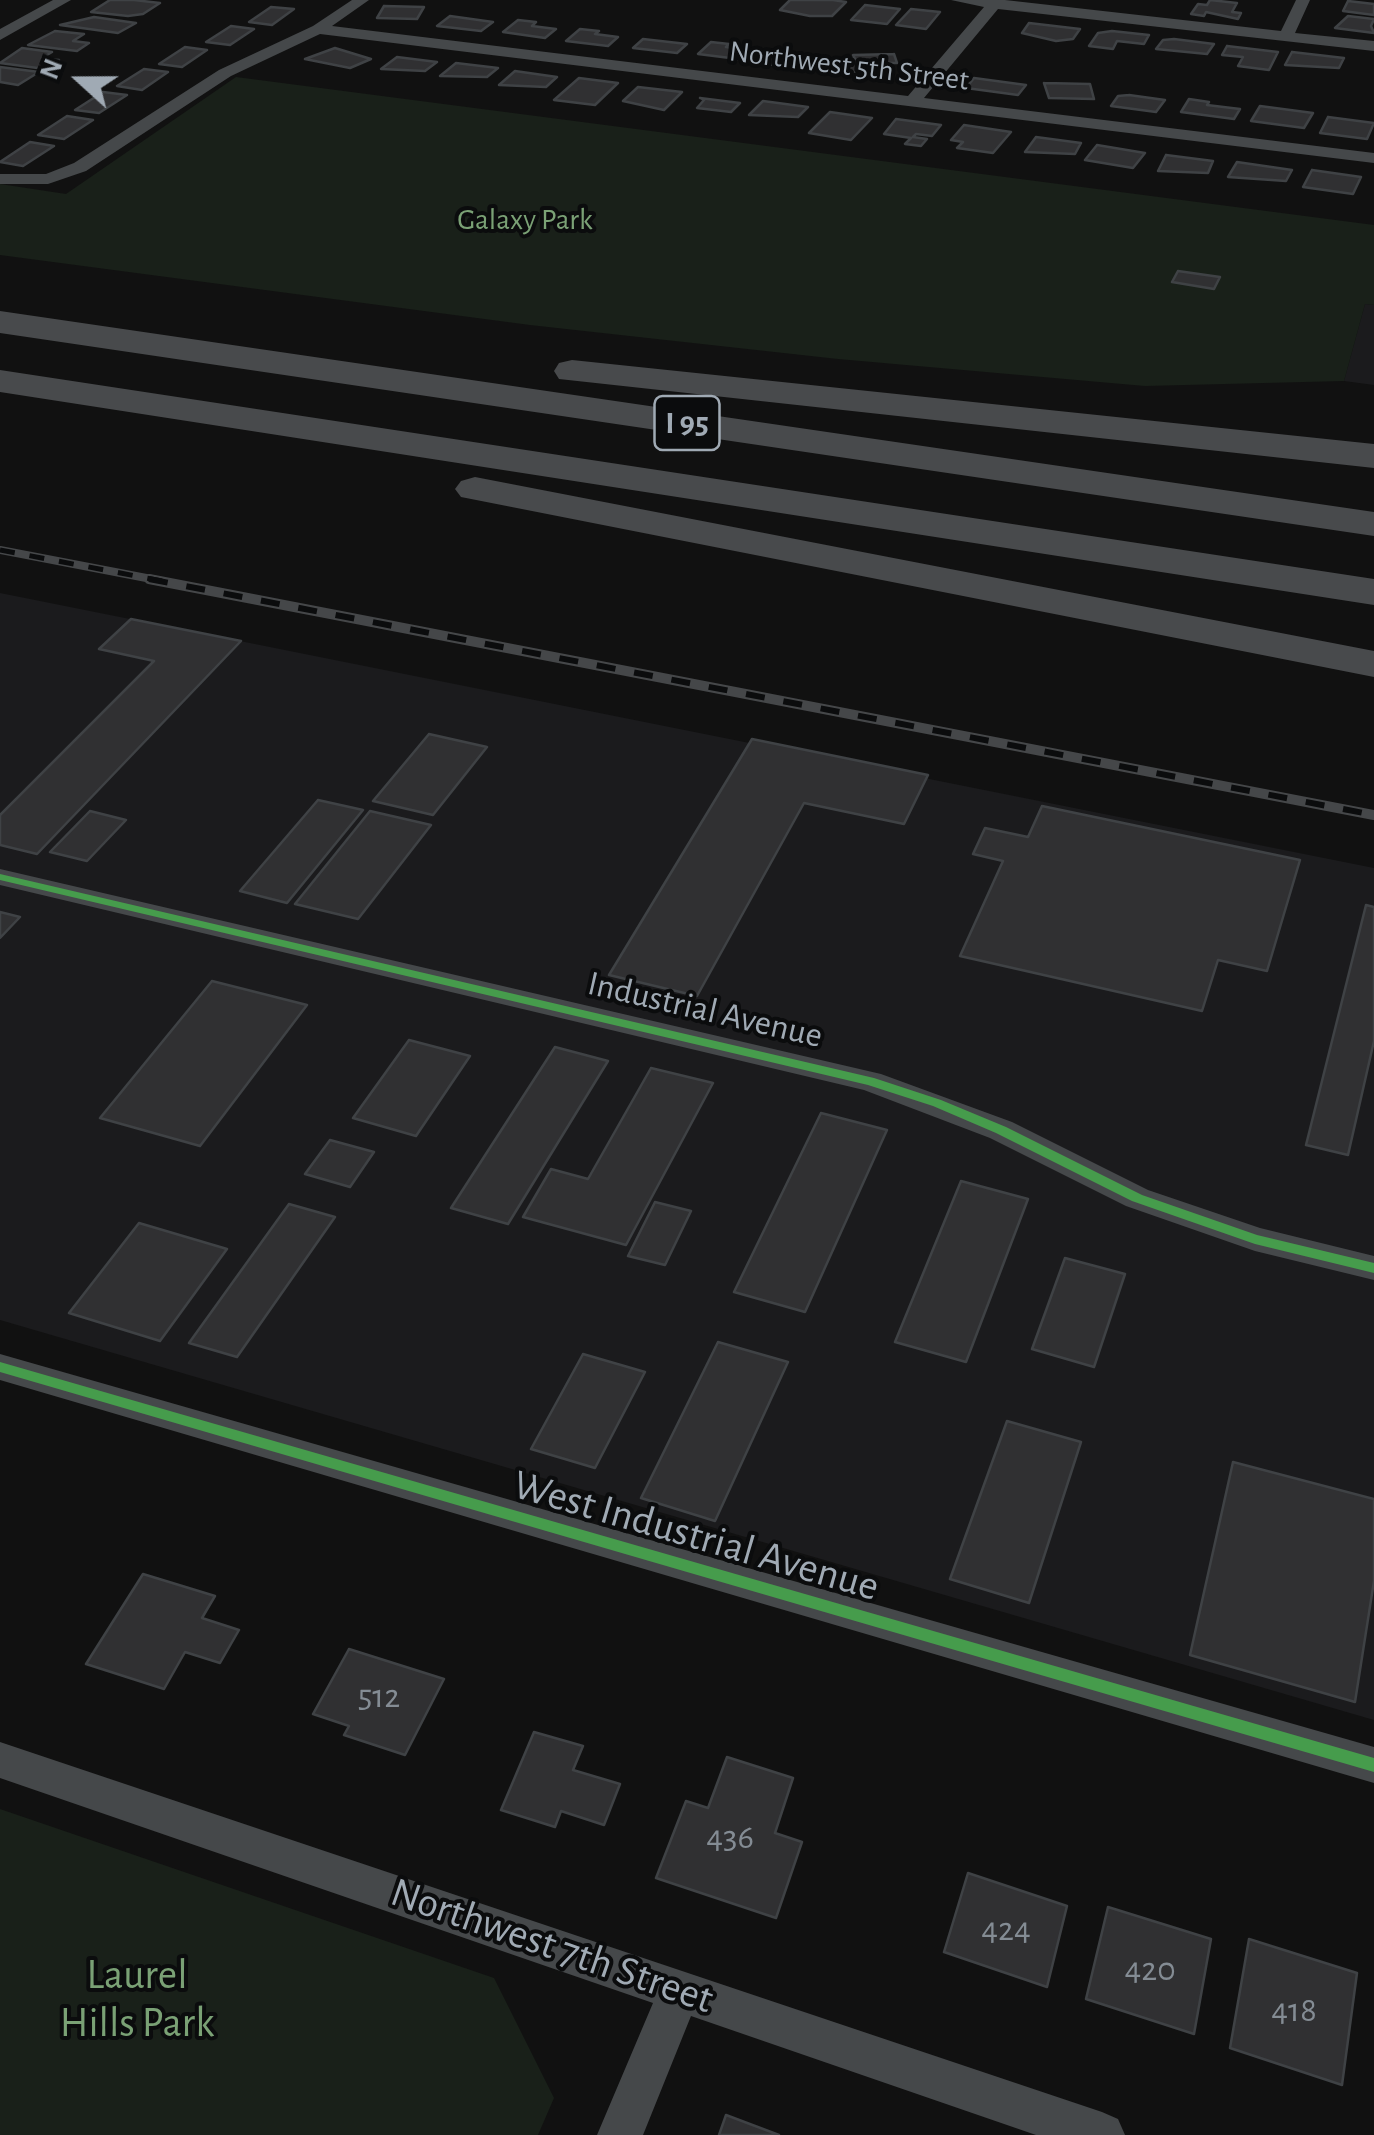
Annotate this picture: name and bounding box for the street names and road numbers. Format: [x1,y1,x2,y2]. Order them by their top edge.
street label: Northwest 5th Street [727,33,971,99]
road number: I 95 [654,396,720,450]
street label: Industrial Avenue [584,963,826,1057]
street label: West Industrial Avenue [507,1460,885,1612]
street label: Northwest 7th Street [384,1867,720,2025]

